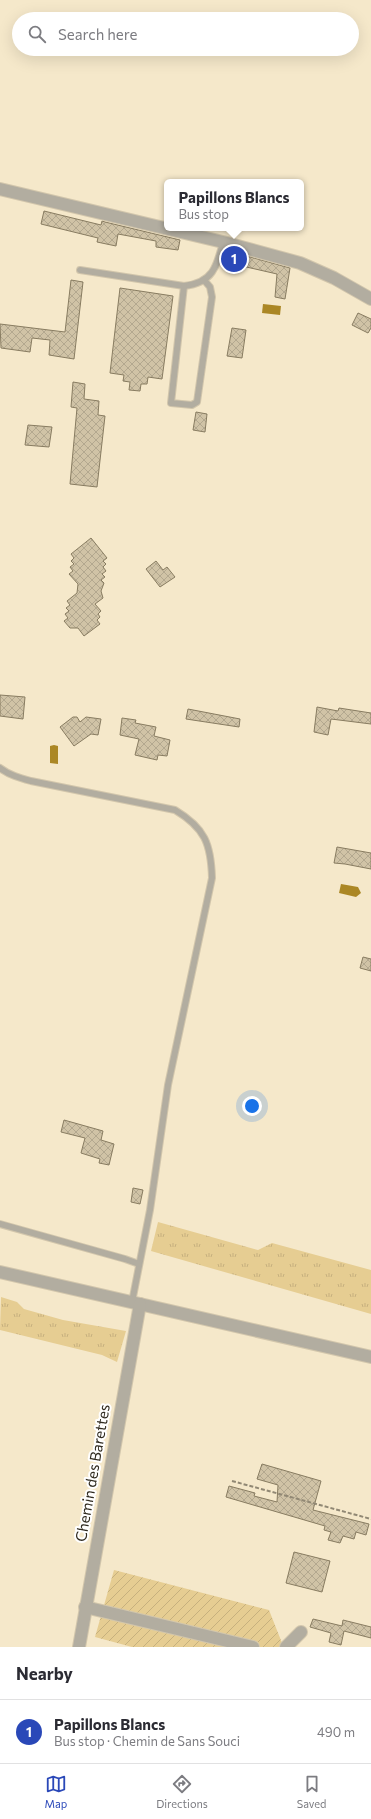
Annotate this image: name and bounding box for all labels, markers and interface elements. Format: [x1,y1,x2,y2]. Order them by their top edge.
search box [12,12,359,56]
icon: search [26,23,48,45]
text: Search here [58,25,137,43]
popup [164,179,304,231]
text: Papillons Blancs [178,188,290,206]
text: Bus stop [178,206,229,222]
pin: 1 [221,244,247,274]
your location [242,1096,262,1116]
street label: Chemin des Barettes [71,1402,113,1543]
text: Nearby [16,1663,73,1684]
text: Papillons Blancs [54,1715,165,1733]
text: 1 [26,1724,32,1740]
text: 490 m [317,1724,355,1740]
text: Bus stop · Chemin de Sans Souci [54,1733,240,1749]
tab: Map [45,1773,67,1810]
tab: Directions [156,1773,208,1810]
tab: Saved [297,1773,326,1810]

